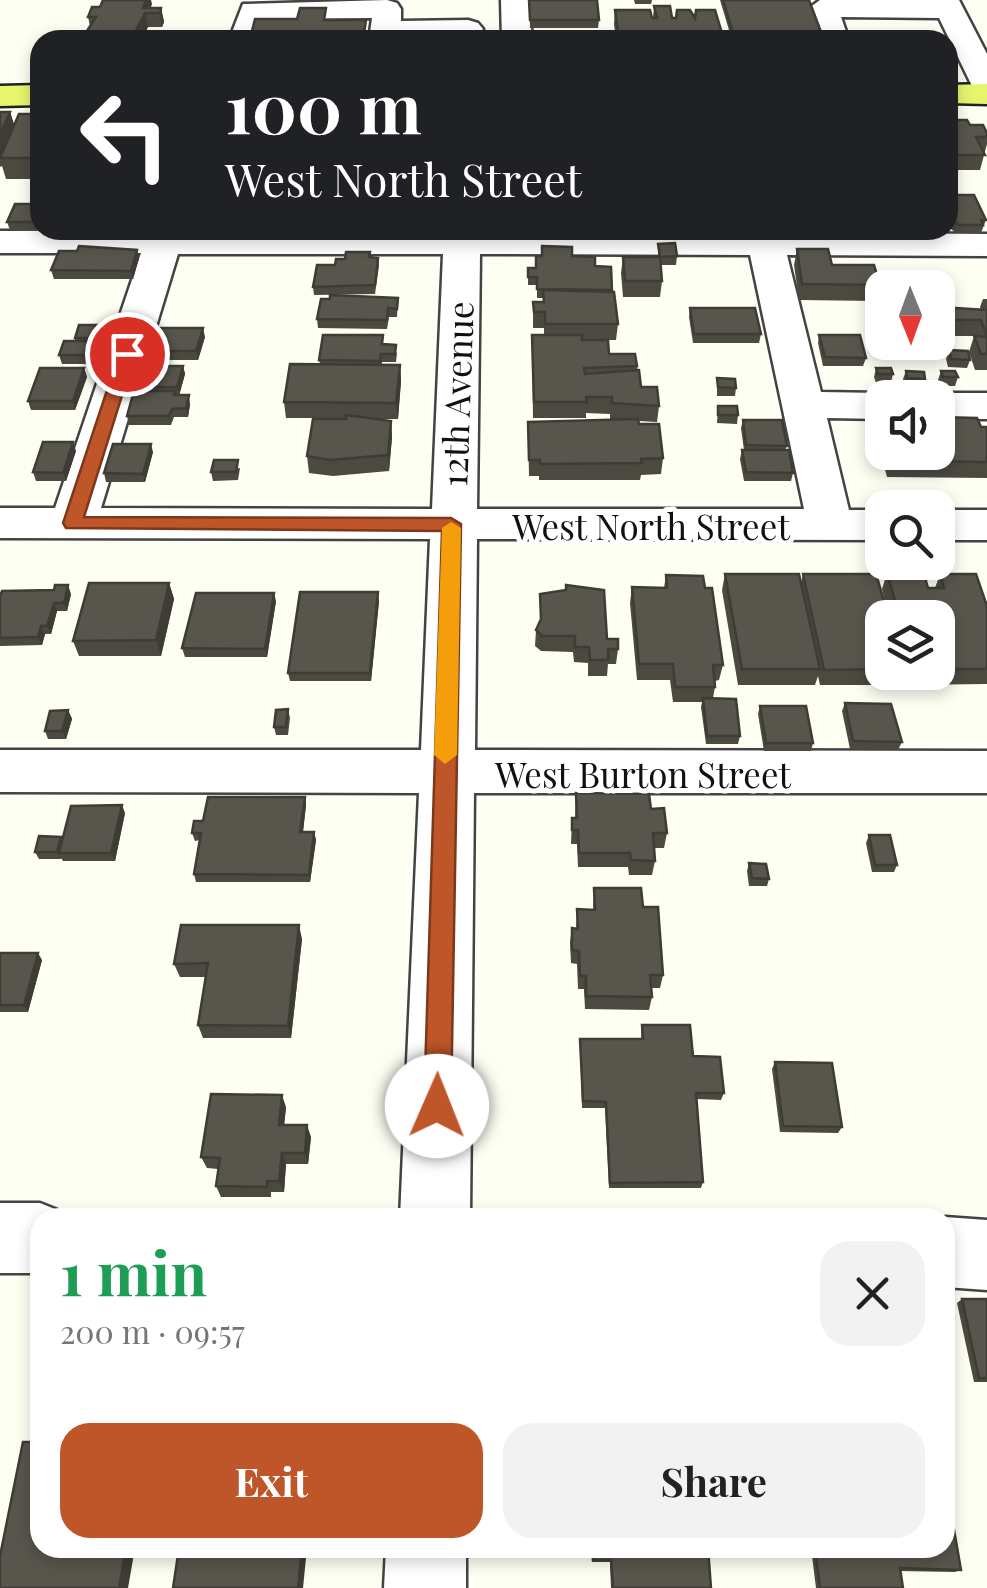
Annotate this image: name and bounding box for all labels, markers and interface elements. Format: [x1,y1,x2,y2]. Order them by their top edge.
text: 100 m [225,58,422,152]
icon: left [60,70,190,200]
text: West North Street [225,148,582,208]
north arrow [865,270,955,360]
map controls [865,270,955,690]
street label: 12th Avenue [429,300,483,488]
pin [85,312,170,397]
icon: arrive [100,327,155,382]
button: sound [865,380,955,470]
button: search [865,490,955,580]
street label: West North Street [511,502,790,549]
button: layers [865,600,955,690]
street label: West Burton Street [494,750,792,797]
position arrow [385,1054,489,1158]
text: 1 min [60,1231,207,1311]
button: close [820,1241,925,1346]
text: 200 m · 09:57 [60,1309,245,1352]
button: Exit [60,1423,483,1538]
button: Share [503,1423,925,1538]

